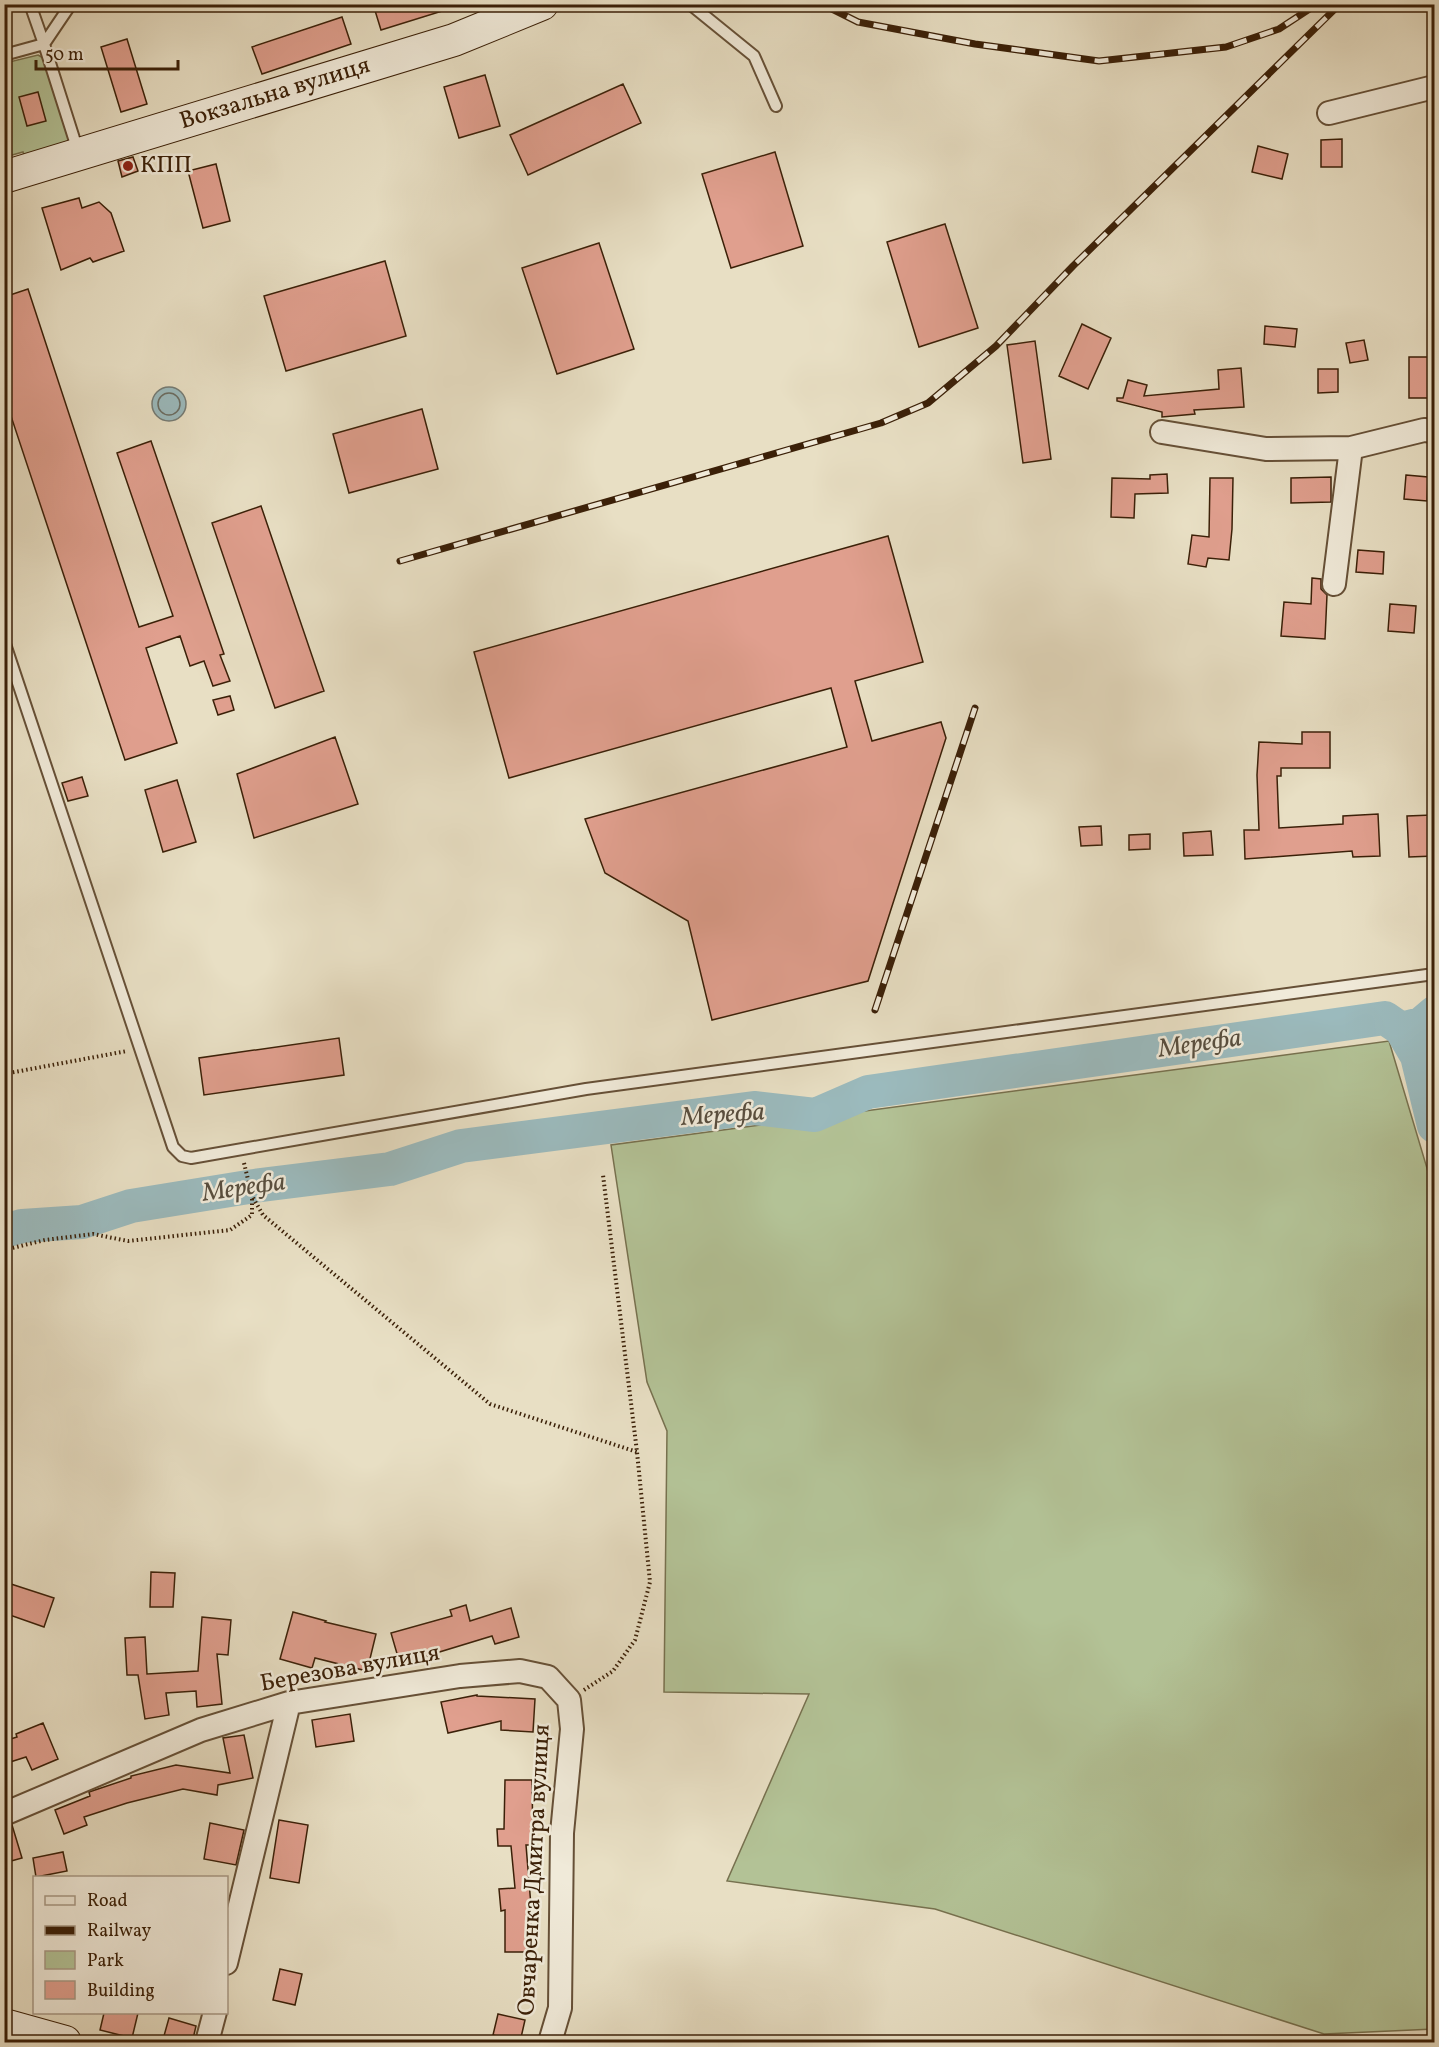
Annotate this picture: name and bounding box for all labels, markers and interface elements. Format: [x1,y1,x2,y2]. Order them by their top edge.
scale bar [36,33,178,71]
text: 50 m [45,43,84,68]
street label: Вокзальна вулиця [176,49,374,139]
place label: КПП [140,149,192,183]
marker: КПП [121,159,135,173]
water label: Мерефа [1155,1020,1244,1068]
water label: Мерефа [679,1094,766,1136]
water label: Мерефа [199,1164,288,1212]
street label: Березова вулиця [257,1636,443,1702]
street label: Овчаренка Дмитра вулиця [510,1723,560,2017]
legend [33,1876,228,2014]
text: Road [87,1889,128,1914]
text: Railway [87,1919,151,1944]
text: Park [87,1949,124,1974]
text: Building [87,1979,155,2004]

